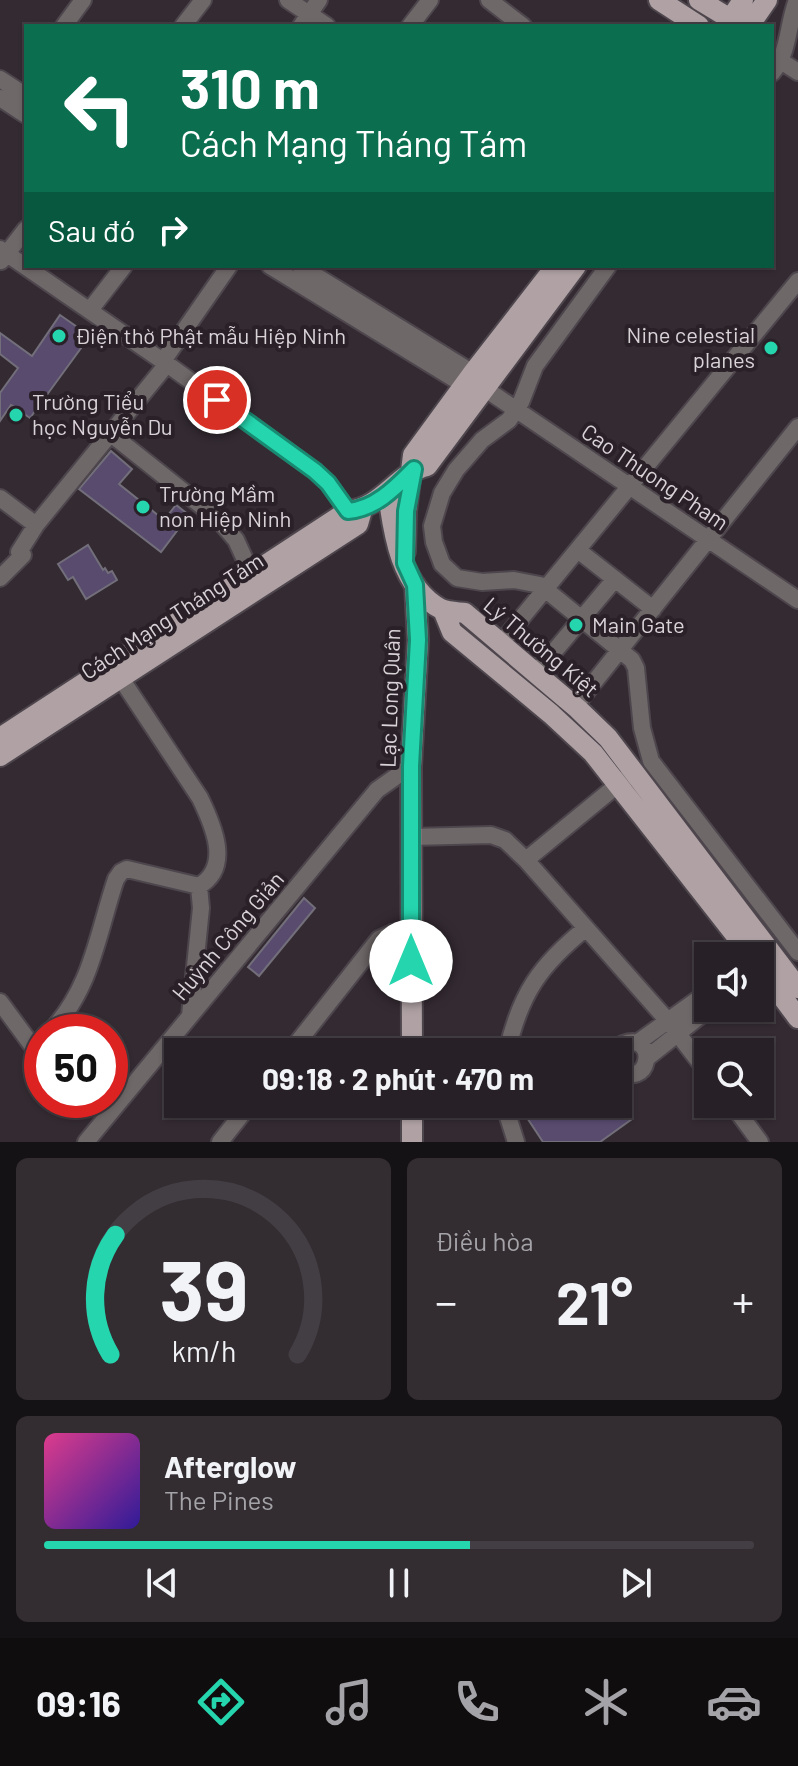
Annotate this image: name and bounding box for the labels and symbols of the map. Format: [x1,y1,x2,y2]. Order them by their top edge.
place label: Nine celestial planes [627,321,755,372]
place label: Điện thờ Phật mẫu Hiệp Ninh [75,322,346,348]
marker: Điện thờ Phật mẫu Hiệp Ninh [50,327,68,345]
marker: Nine celestial planes [762,339,780,357]
pin [183,366,251,434]
place label: Trường Tiểu học Nguyễn Du [32,388,173,439]
marker: Trường Tiểu học Nguyễn Du [7,406,25,424]
street label: Cao Thuong Pham [577,417,734,535]
place label: Trường Mầm non Hiệp Ninh [159,480,291,531]
marker: Trường Mầm non Hiệp Ninh [134,498,152,516]
street label: Cách Mạng Tháng Tám [75,546,268,684]
street label: Lý Thường Kiệt [479,591,604,702]
place label: Main Gate [592,611,685,637]
marker: Main Gate [567,616,585,634]
street label: Lạc Long Quân [374,628,404,768]
street label: Huỳnh Công Giản [166,866,289,1005]
position arrow [369,919,453,1003]
speed limit sign: 50 [24,1014,128,1118]

